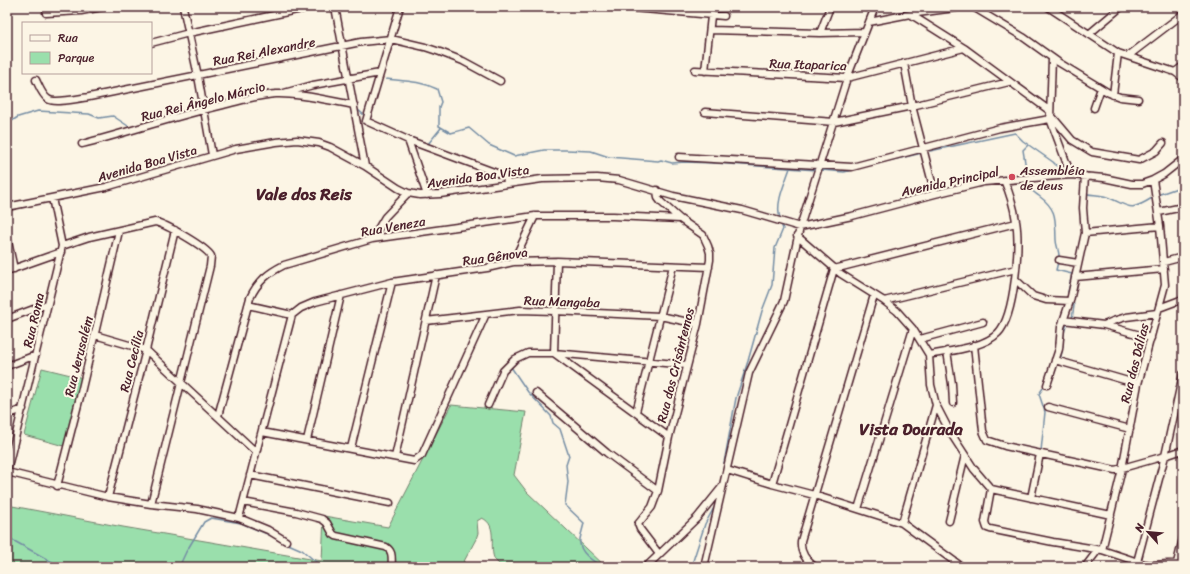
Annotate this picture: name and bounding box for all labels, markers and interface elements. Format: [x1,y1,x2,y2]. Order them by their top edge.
legend [22,22,152,74]
text: Rua [58,27,79,49]
street label: Rua Rei Alexandre [211,30,318,73]
text: Parque [58,47,95,69]
street label: Rua Itaparica [769,52,848,77]
street label: Rua Rei Ângelo Márcio [139,75,268,128]
street label: Avenida Boa Vista [94,138,200,189]
street label: Avenida Boa Vista [425,158,531,195]
place label: Assembléia de deus [1019,159,1085,197]
street label: Avenida Principal [898,160,1001,203]
marker: Assembléia de deus [1007,172,1017,182]
district label: Vale dos Reis [256,179,353,209]
street label: Rua Veneza [359,209,428,243]
street label: Rua Gênova [461,240,530,272]
street label: Rua Mangaba [524,289,601,314]
street label: Rua Roma [16,290,51,350]
street label: Rua dos Crisântemos [650,305,701,425]
street label: Rua Jerusalém [57,313,100,399]
street label: Rua das Dálias [1113,320,1156,405]
street label: Rua Cecília [113,327,150,394]
district label: Vista Dourada [859,414,963,444]
north arrow [1128,512,1168,552]
text: N [1129,520,1150,536]

